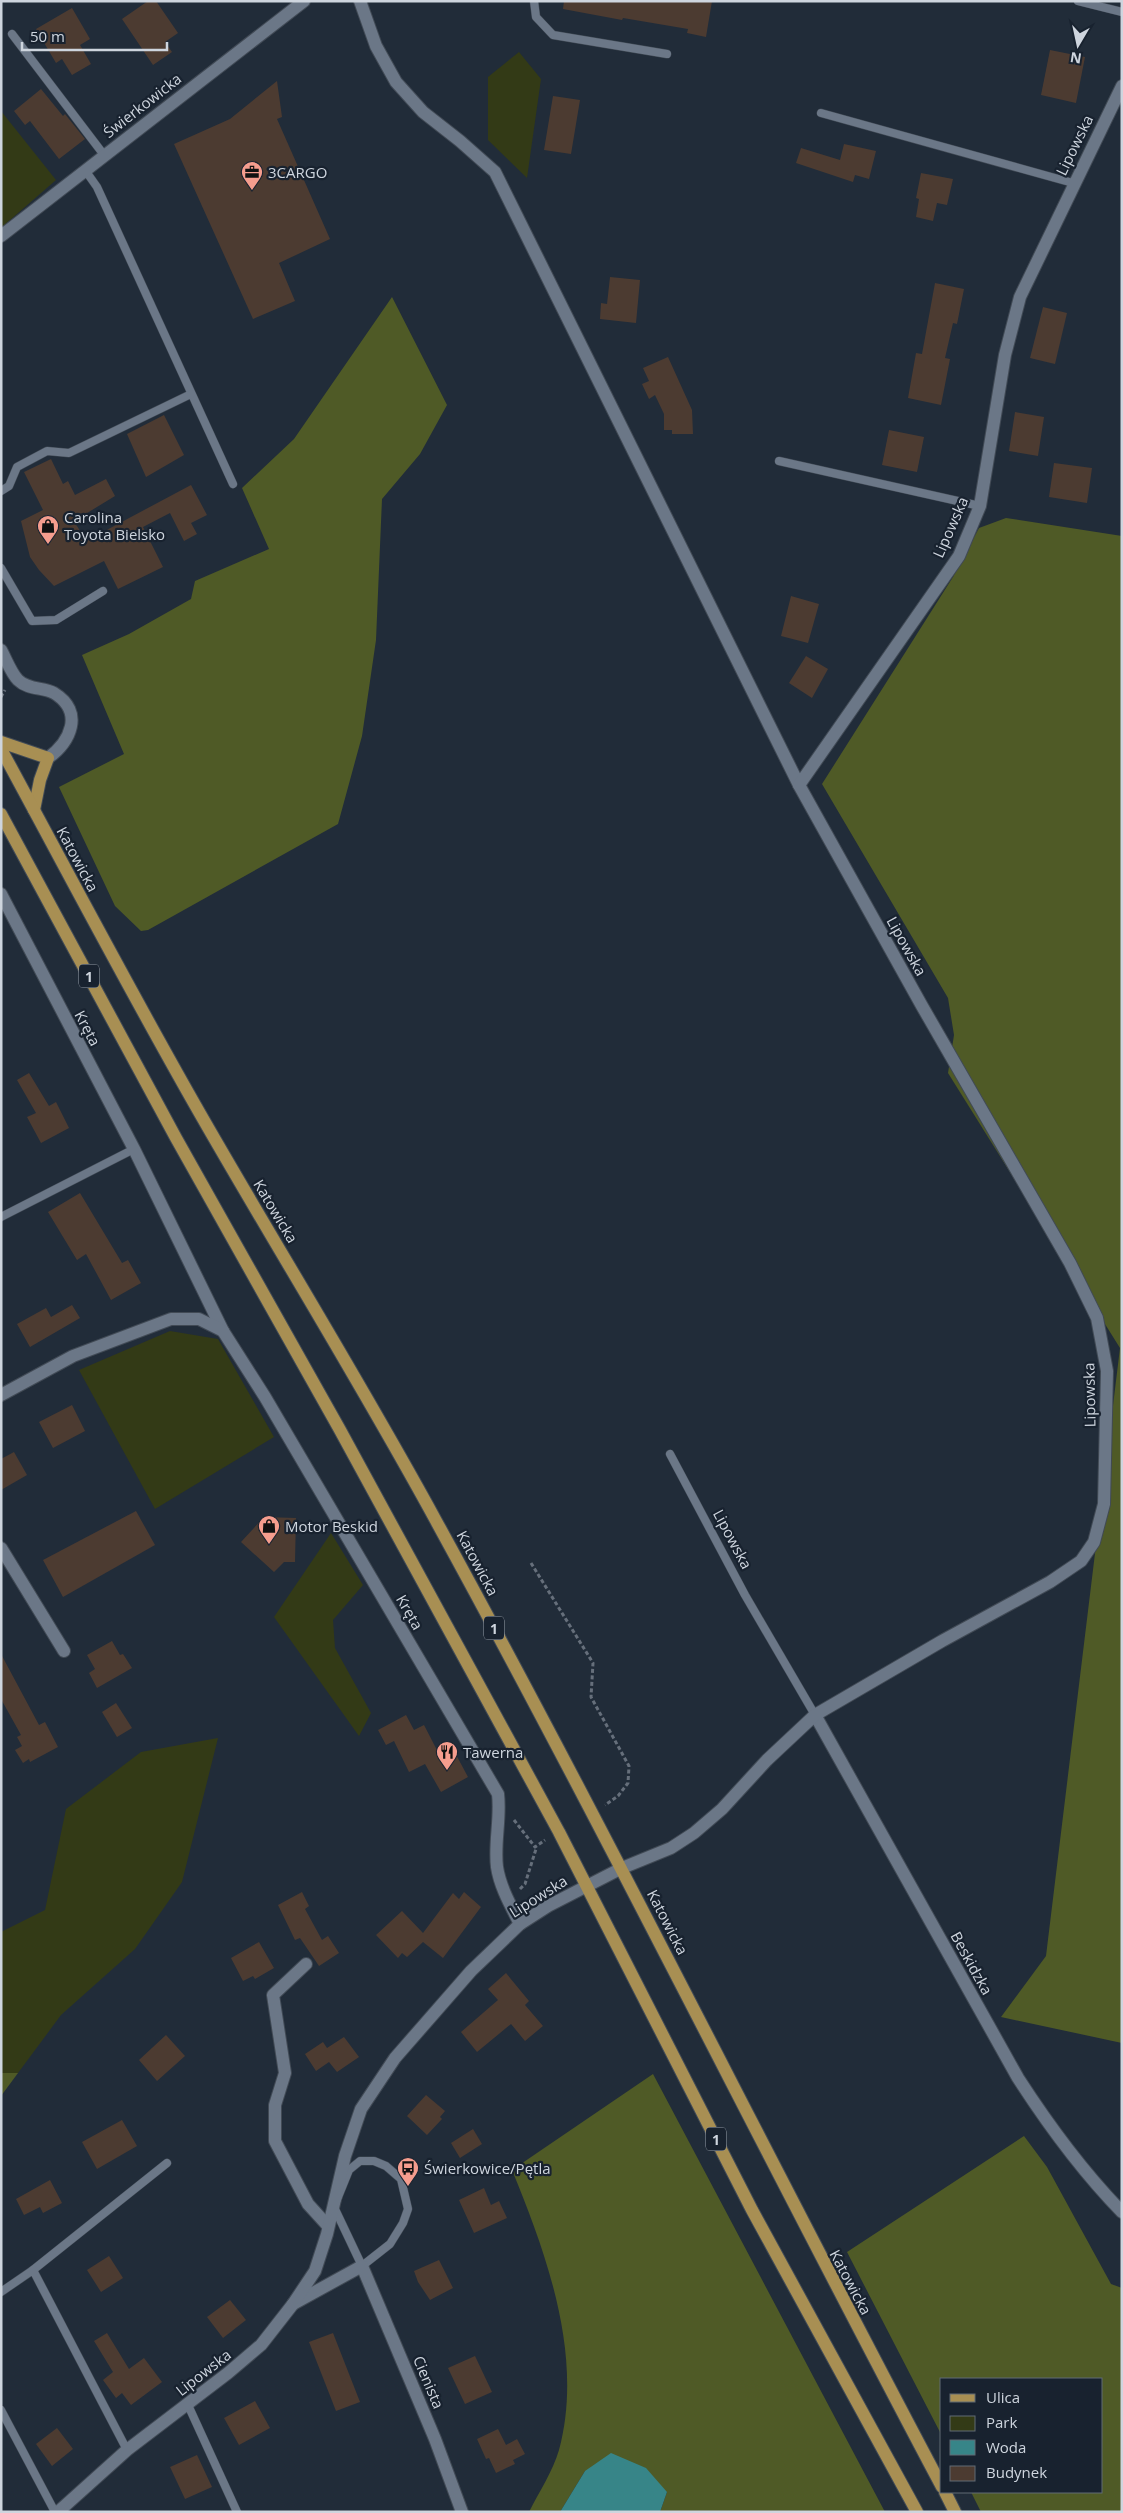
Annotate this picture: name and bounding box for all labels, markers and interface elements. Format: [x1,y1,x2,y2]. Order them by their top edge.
scale bar [22,20,168,52]
north arrow [1053,20,1103,70]
text: 50 m [30,26,65,46]
text: N [1069,48,1083,69]
street label: Świerkowicka [99,68,185,142]
street label: Lipowska [1051,111,1097,179]
office icon: 3CARGO [240,160,264,191]
place label: 3CARGO [268,162,327,182]
street label: Lipowska [928,493,972,561]
place label: Carolina Toyota Bielsko [64,507,165,544]
shop icon: Carolina Toyota Bielsko [36,514,60,545]
street label: Katowicka [53,823,103,895]
street label: Lipowska [883,913,931,979]
road number: 1 [79,964,99,988]
street label: Kręta [70,1007,106,1049]
street label: Katowicka [249,1176,303,1246]
street label: Lipowska [1078,1362,1100,1428]
street label: Lipowska [709,1506,757,1572]
shop icon: Motor Beskid [257,1514,281,1545]
place label: Motor Beskid [285,1516,378,1536]
street label: Katowicka [453,1527,503,1599]
street label: Kręta [392,1591,428,1633]
road number: 1 [484,1616,504,1640]
restaurant icon: Tawerna [435,1740,459,1771]
place label: Tawerna [463,1742,523,1762]
street label: Lipowska [505,1870,571,1922]
street label: Katowicka [643,1886,693,1958]
street label: Beskidzka [946,1928,998,1998]
road number: 1 [706,2128,726,2150]
bus stop icon: Świerkowice/Pętla [396,2156,420,2187]
place label: Świerkowice/Pętla [424,2158,551,2178]
street label: Katowicka [826,2246,876,2318]
street label: Lipowska [171,2344,235,2400]
street label: Cienista [409,2353,449,2411]
legend [940,2378,1103,2493]
text: Ulica [986,2387,1020,2407]
text: Park [986,2412,1017,2432]
text: Woda [986,2437,1026,2457]
text: Budynek [986,2462,1047,2482]

